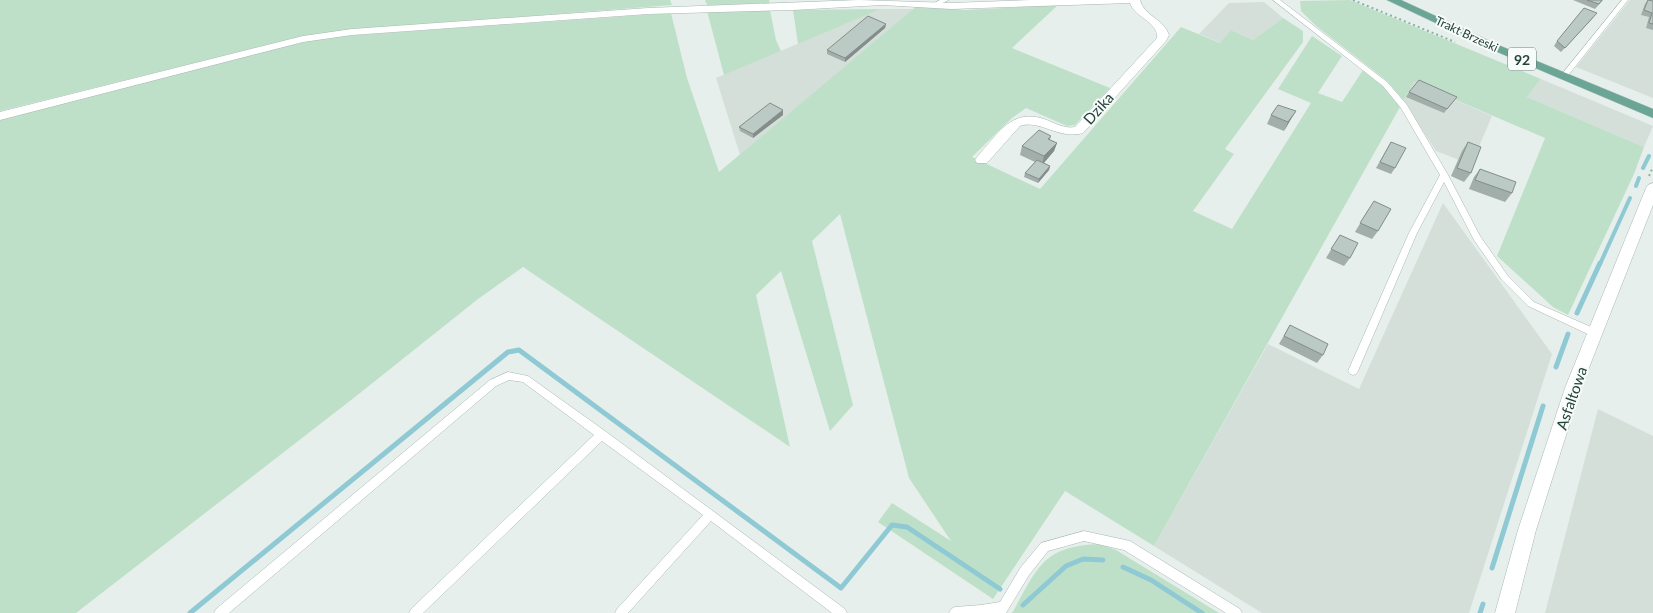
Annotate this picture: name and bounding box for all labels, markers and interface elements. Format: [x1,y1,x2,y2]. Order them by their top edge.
street label: Trakt Brzeski [1433,13,1501,55]
road number: 92 [1508,48,1536,70]
street label: Dzika [1079,88,1117,128]
street label: Asfaltowa [1552,364,1590,432]

